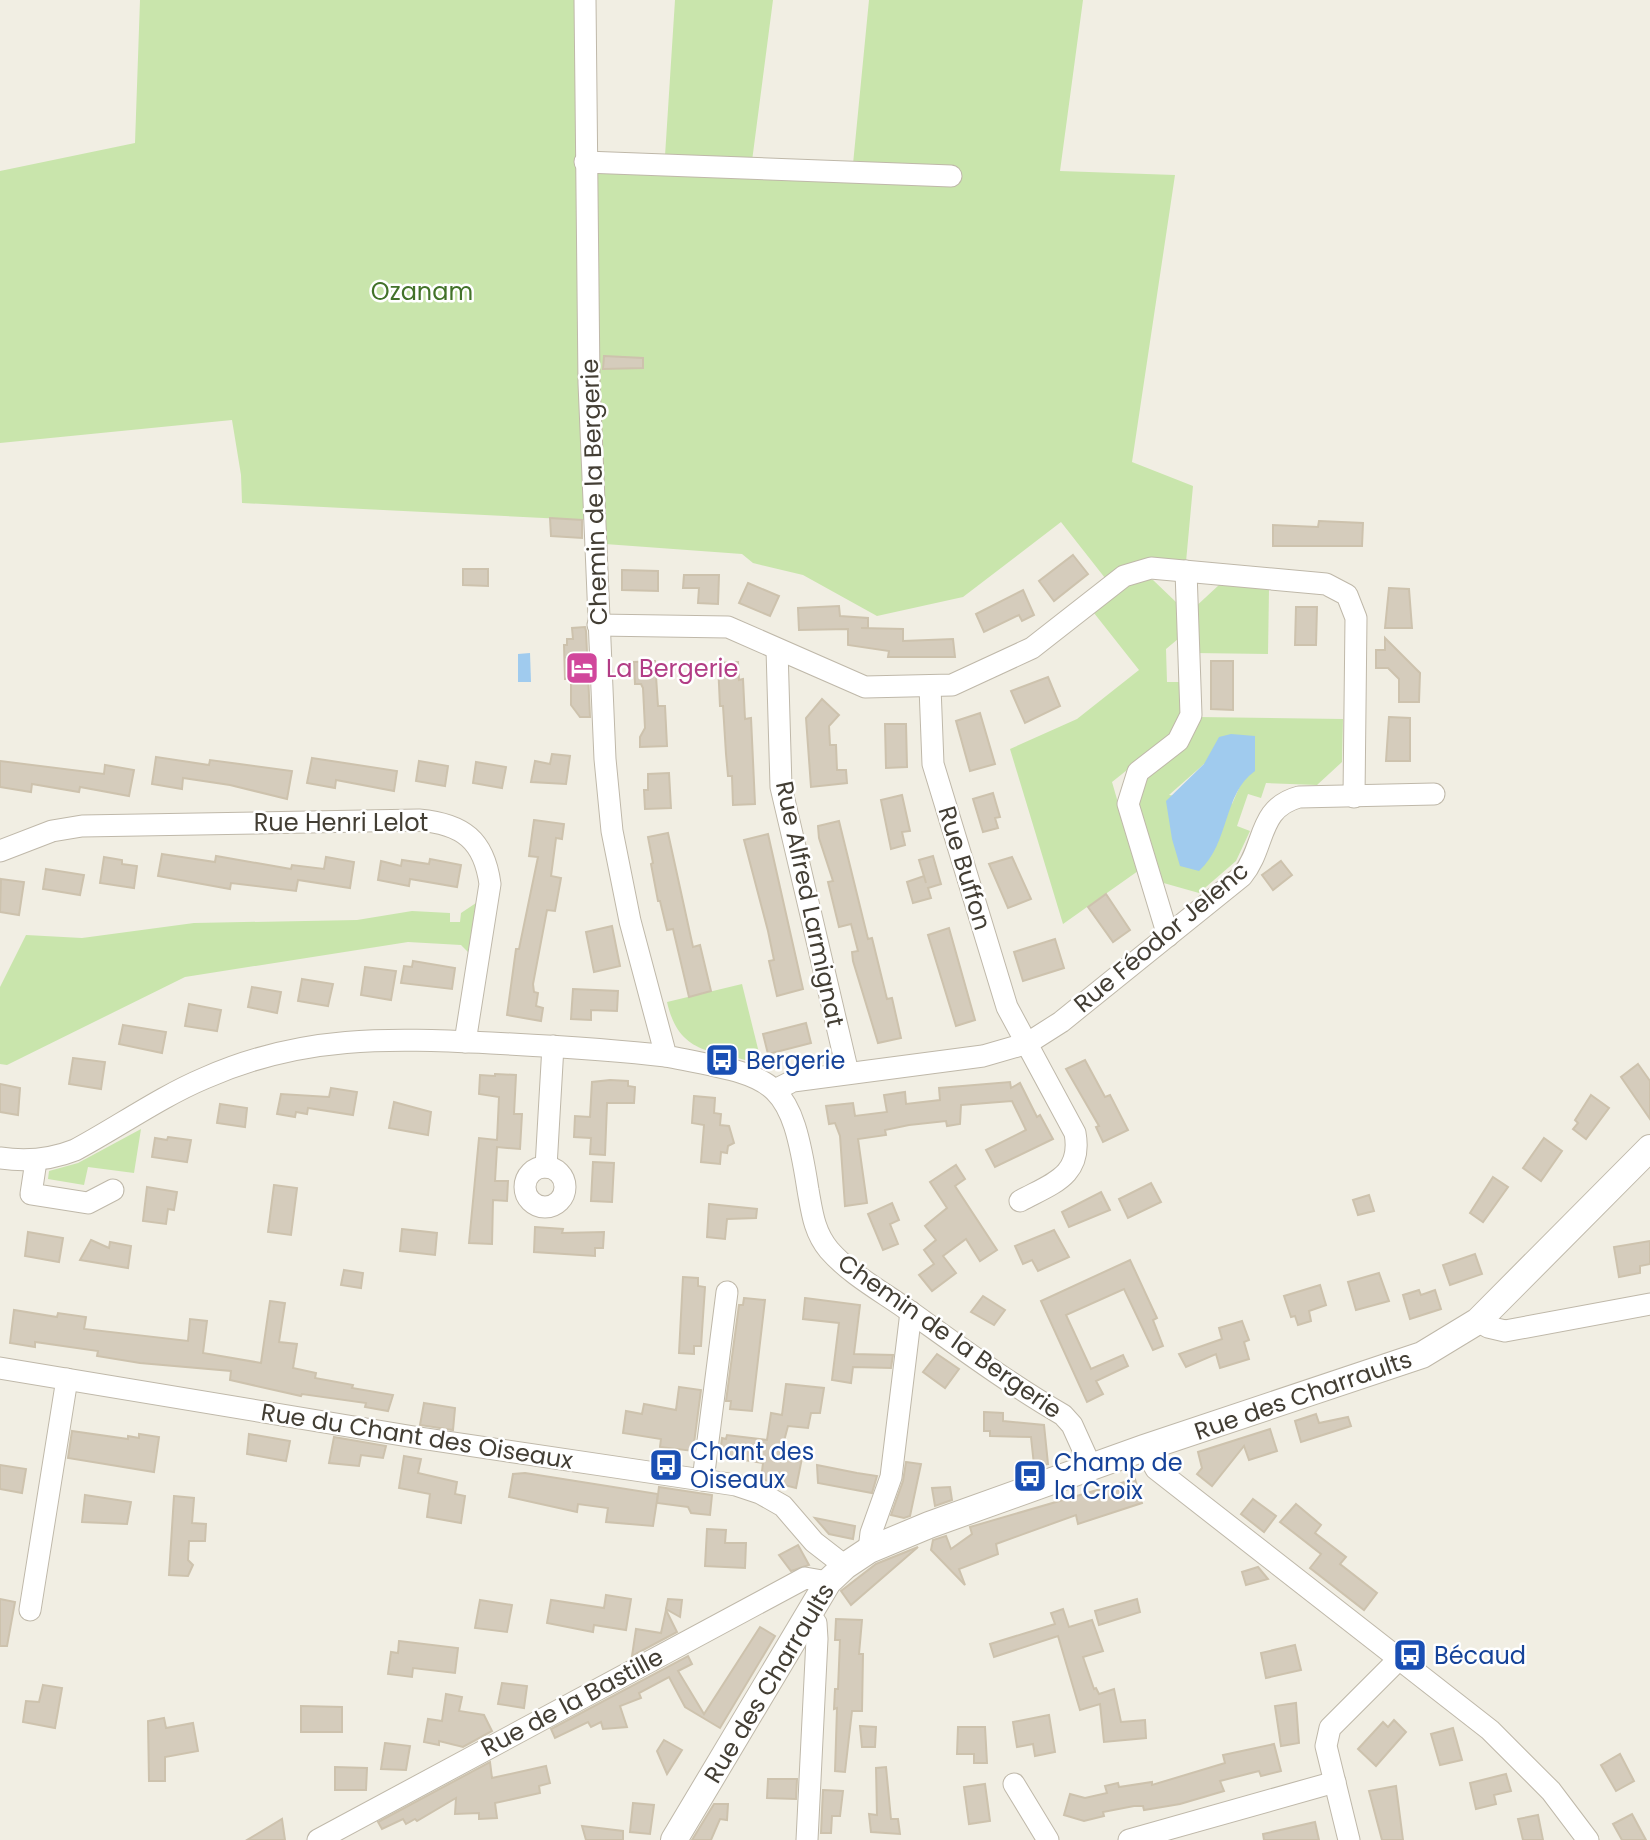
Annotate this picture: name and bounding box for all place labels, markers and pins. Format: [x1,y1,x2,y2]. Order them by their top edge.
hotel icon: La Bergerie [563,649,601,687]
place label: La Bergerie [606,652,738,685]
bus stop icon: Bergerie [703,1041,741,1079]
place label: Bergerie [746,1044,845,1077]
place label: Chant des Oiseaux [690,1435,814,1496]
bus stop icon: Chant des Oiseaux [647,1446,685,1484]
place label: Champ de la Croix [1054,1446,1183,1507]
bus stop icon: Champ de la Croix [1011,1457,1049,1495]
bus stop icon: Bécaud [1391,1636,1429,1674]
place label: Bécaud [1434,1639,1526,1672]

